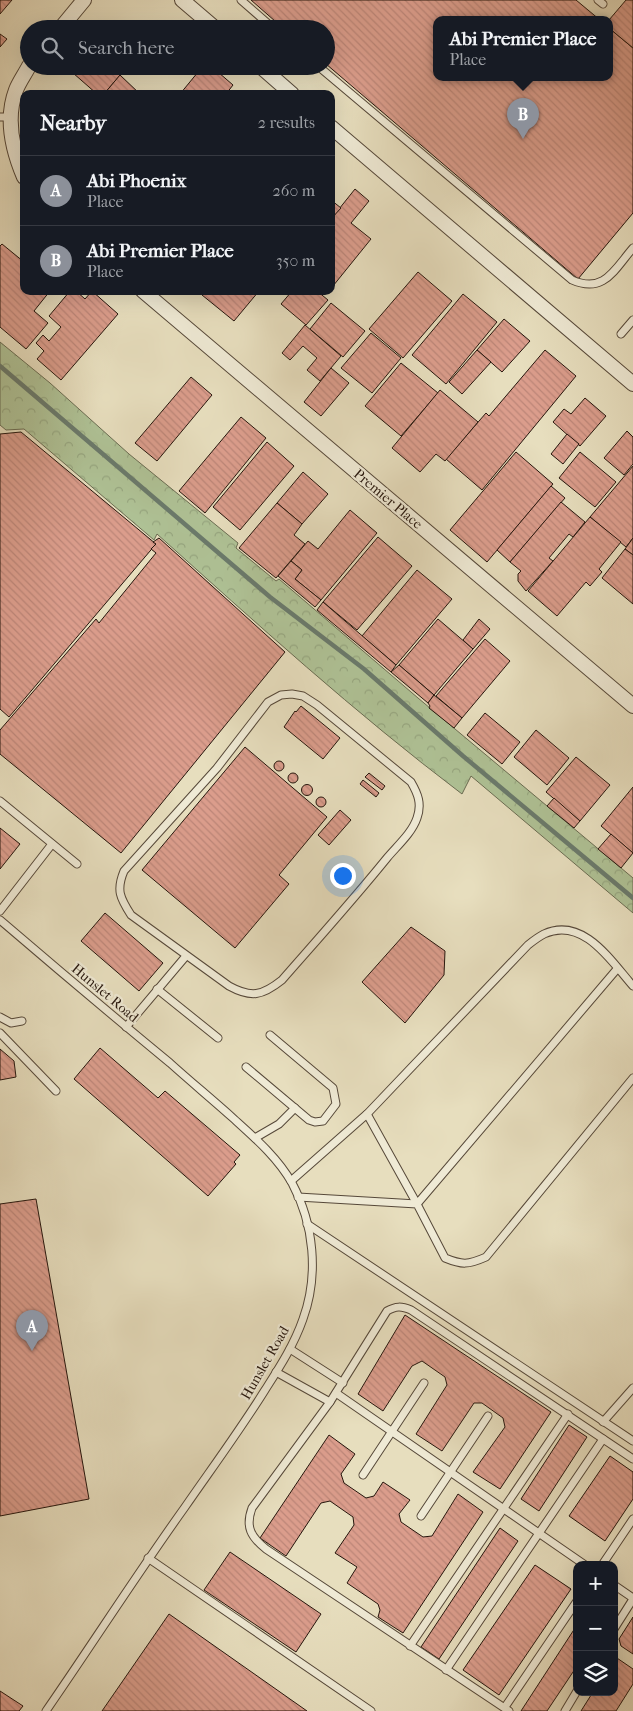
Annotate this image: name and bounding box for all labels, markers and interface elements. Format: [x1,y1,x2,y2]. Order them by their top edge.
popup [433,16,613,81]
search box [20,20,335,75]
text: Abi Premier Place [450,28,596,50]
icon: search [38,34,66,62]
text: Search here [78,37,174,59]
text: Place [450,50,486,69]
pin: B [507,98,539,139]
text: Nearby [40,111,106,135]
text: 2 results [258,113,315,132]
text: Abi Phoenix [87,170,186,192]
text: A [51,181,61,200]
text: 260 m [273,181,315,200]
text: Place [87,192,123,211]
text: Abi Premier Place [87,240,234,262]
text: B [51,251,61,270]
text: 350 m [276,251,315,270]
text: Place [87,262,123,281]
street label: Premier Place [350,465,426,533]
your location [330,863,356,889]
street label: Hunslet Road [68,960,142,1026]
pin: A [16,1310,48,1351]
street label: Hunslet Road [237,1323,293,1403]
map controls [573,1561,618,1696]
button: + [573,1561,618,1606]
button: − [573,1606,618,1651]
button: layers [573,1651,618,1696]

